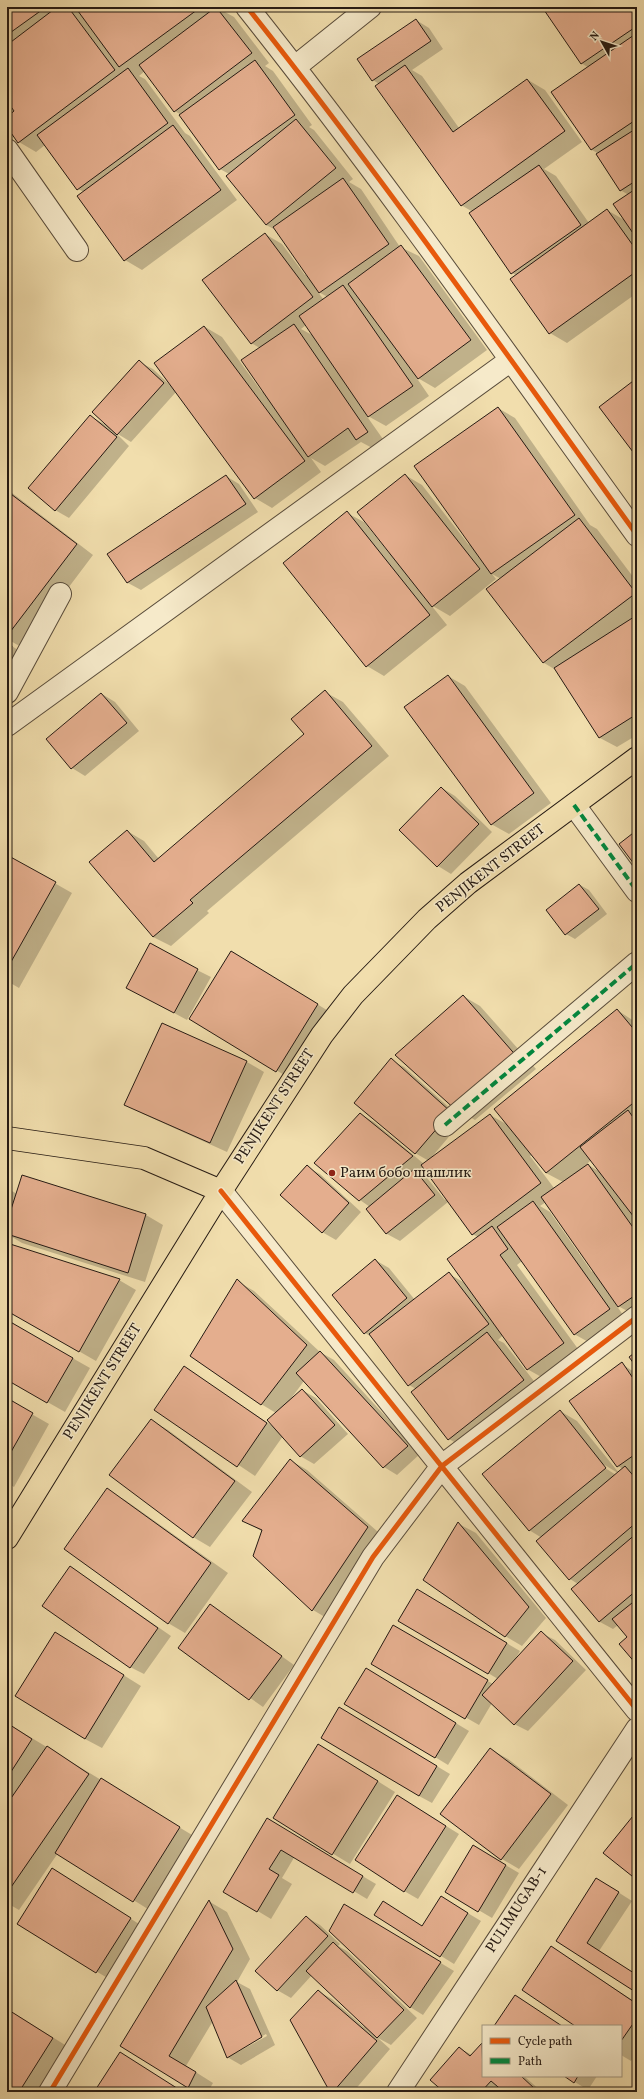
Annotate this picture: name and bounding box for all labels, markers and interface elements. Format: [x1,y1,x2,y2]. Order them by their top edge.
north arrow [582,22,622,62]
text: N [587,29,604,44]
street label: PENJIKENT STREET [432,819,550,918]
street label: PENJIKENT STREET [230,1045,320,1169]
place label: Раим бобо шашлик [340,1163,471,1184]
marker: Раим бобо шашлик [327,1168,337,1178]
street label: PENJIKENT STREET [59,1320,147,1444]
street label: PULIMUGAB-1 [481,1863,553,1957]
legend [482,2025,622,2077]
text: Cycle path [518,2034,573,2050]
text: Path [518,2054,542,2070]

